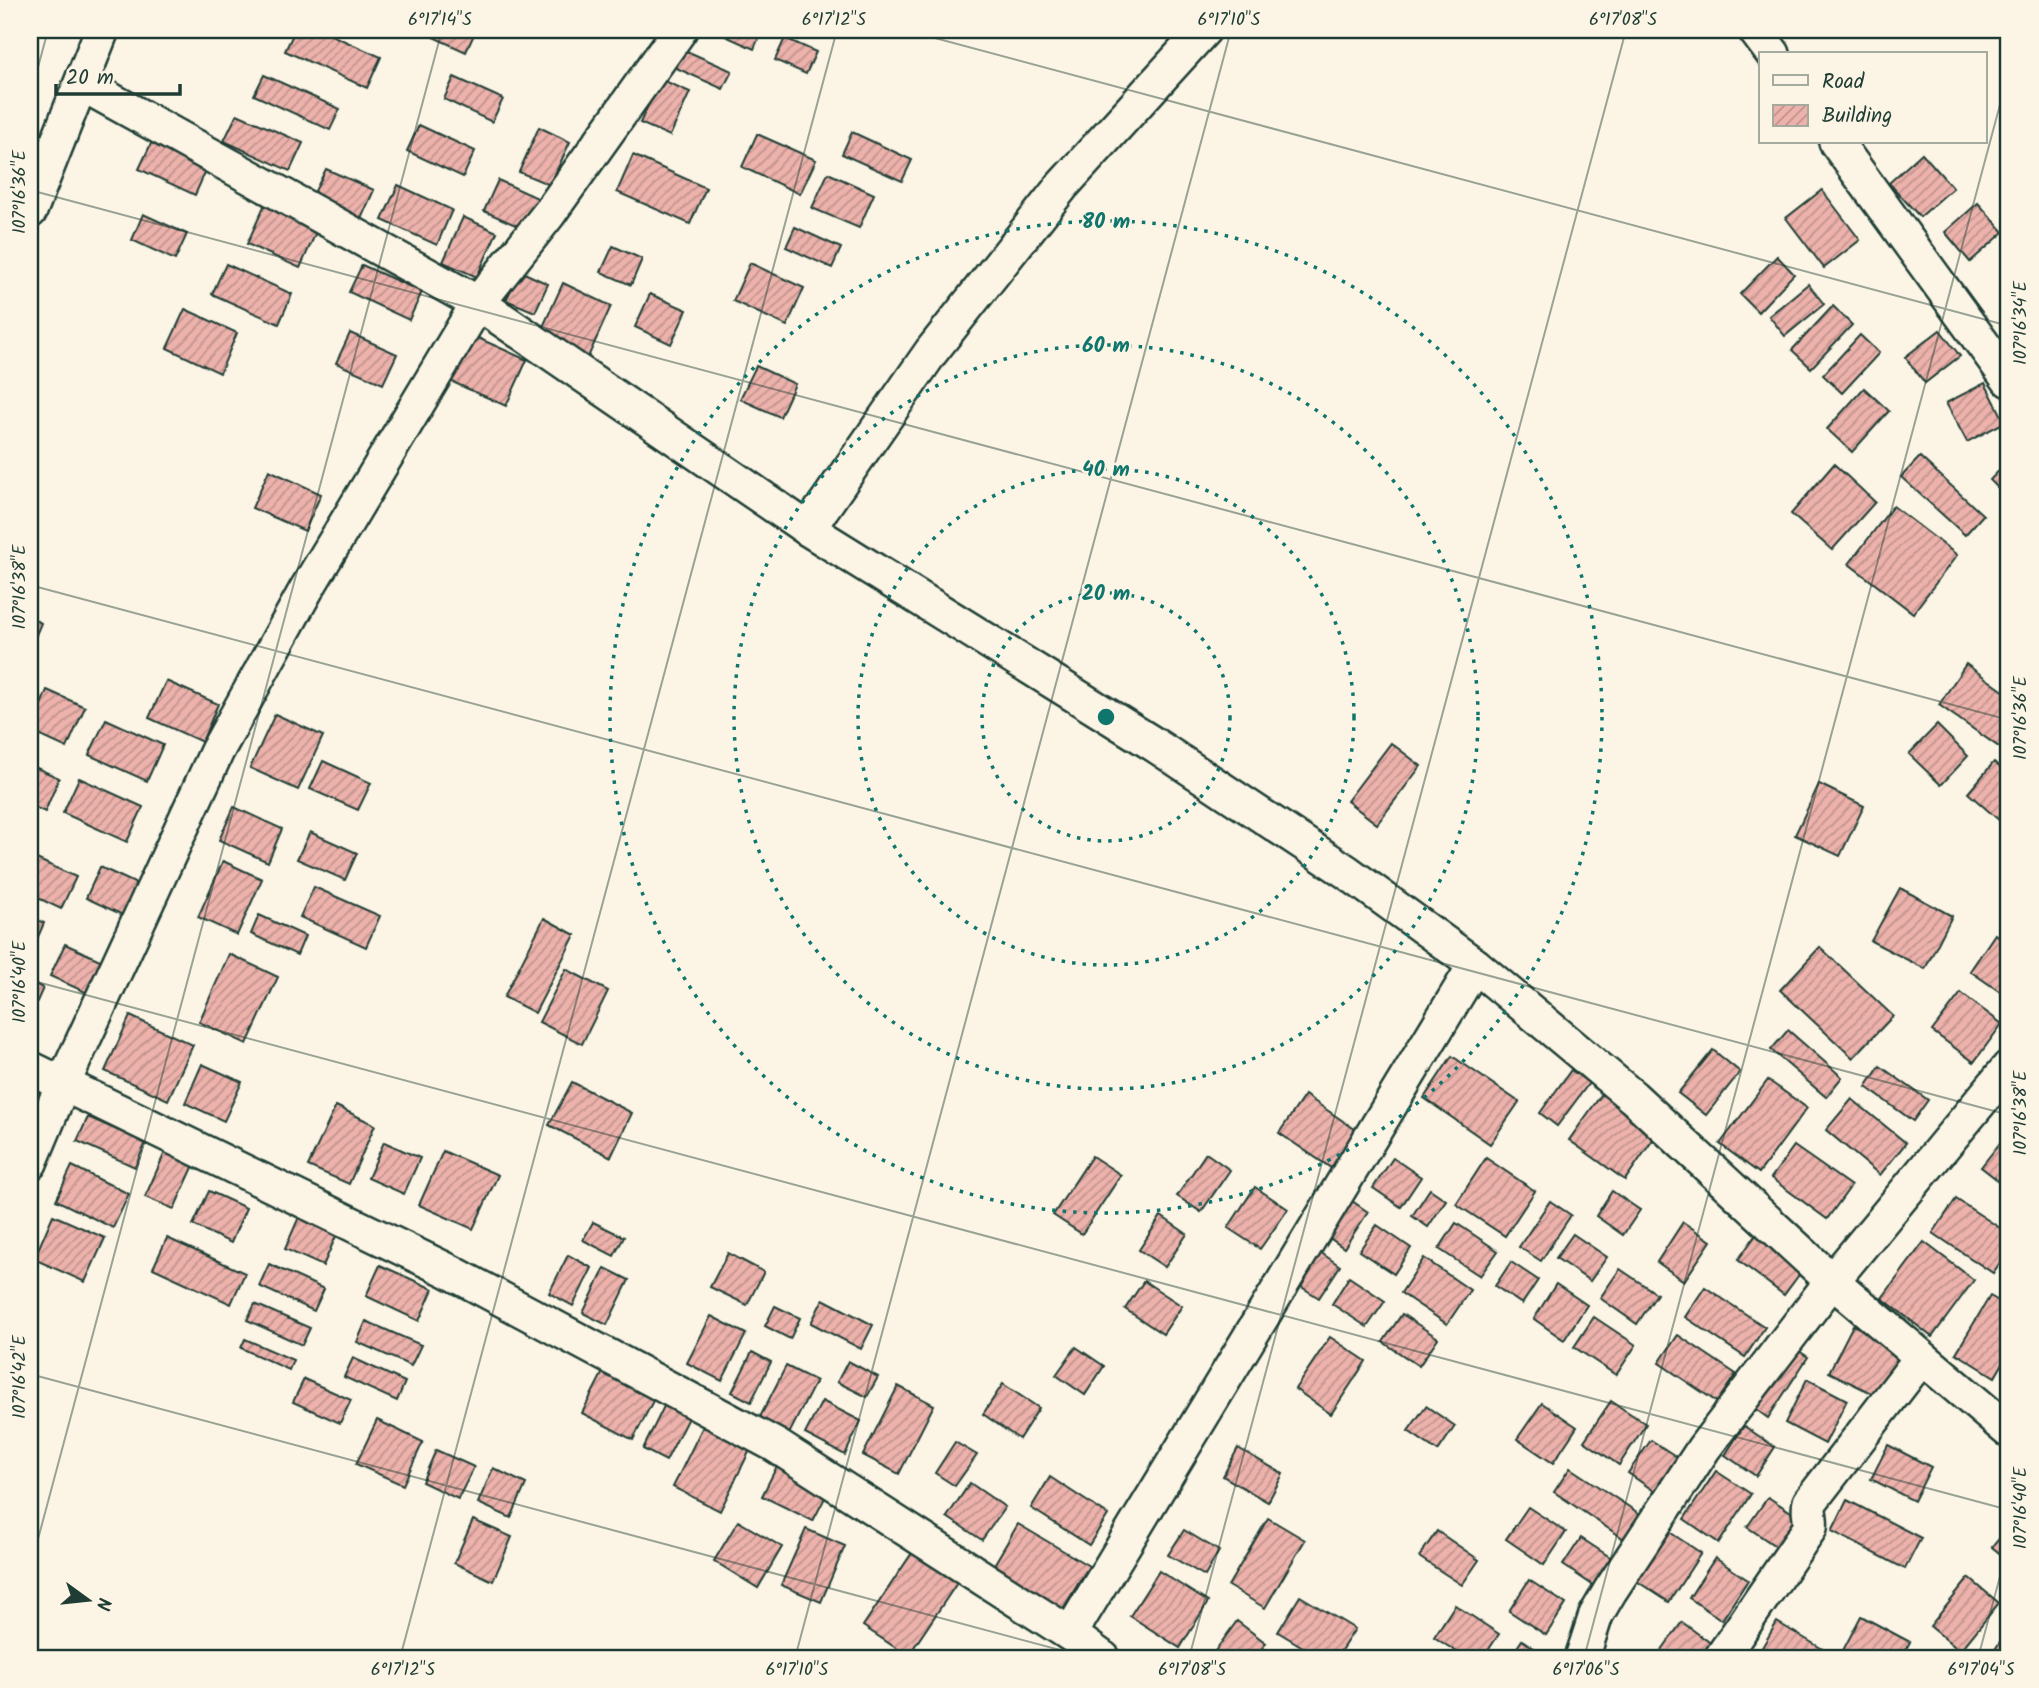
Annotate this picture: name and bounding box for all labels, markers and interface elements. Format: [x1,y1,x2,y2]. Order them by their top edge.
text: 6°17'14"S [408,6,472,35]
text: 6°17'12"S [802,6,867,35]
text: 6°17'10"S [1198,6,1261,35]
text: 6°17'08"S [1589,6,1657,35]
scale bar [56,52,180,96]
legend [1759,52,1986,144]
text: 20 m [66,62,114,95]
text: Road [1822,66,1865,99]
text: Building [1822,100,1892,133]
text: 107°16'36"E [6,149,35,234]
text: 80 m [1082,206,1130,239]
text: 107°16'34"E [2007,281,2036,365]
text: 60 m [1082,330,1130,363]
text: 40 m [1082,454,1130,487]
text: 107°16'38"E [6,544,35,629]
text: 20 m [1082,578,1130,611]
text: 107°16'36"E [2007,675,2036,760]
centre of rings [1094,705,1118,729]
text: 107°16'40"E [6,940,35,1023]
text: 107°16'38"E [2007,1070,2036,1155]
text: 107°16'42"E [6,1334,35,1419]
text: 107°16'40"E [2007,1466,2036,1549]
north arrow [52,1566,122,1636]
text: N [86,1594,119,1614]
text: 6°17'12"S [371,1656,436,1685]
text: 6°17'10"S [766,1656,829,1685]
text: 6°17'08"S [1158,1656,1226,1685]
text: 6°17'06"S [1552,1656,1620,1685]
text: 6°17'04"S [1947,1656,2015,1685]

